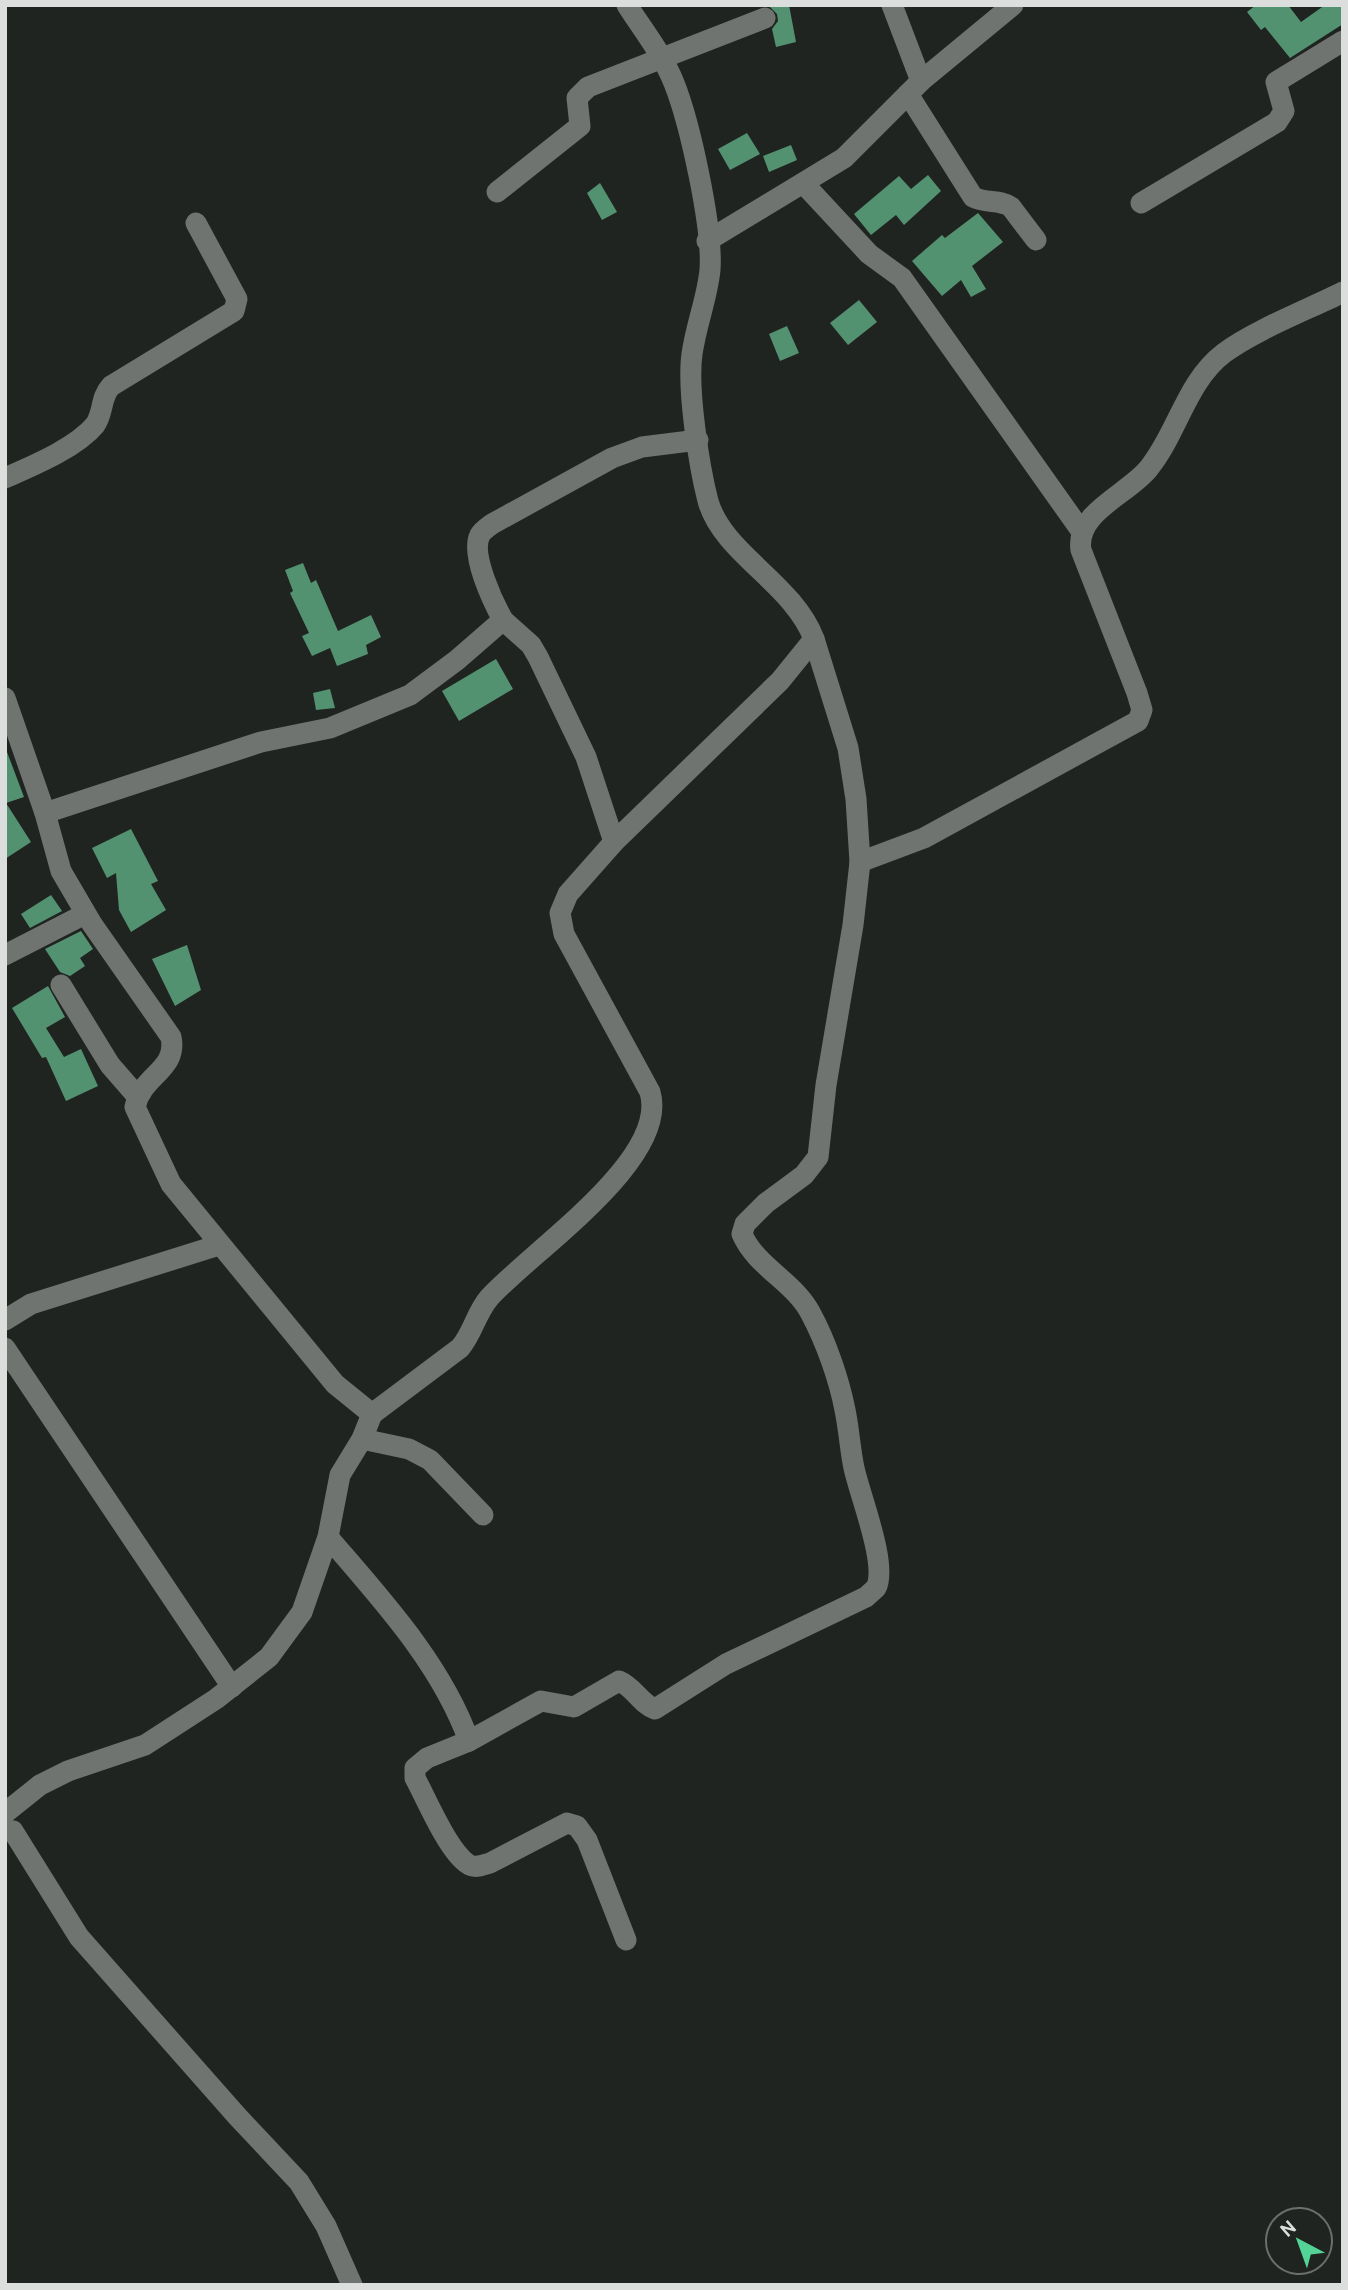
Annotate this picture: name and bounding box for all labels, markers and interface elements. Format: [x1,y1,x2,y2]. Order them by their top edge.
north arrow [1264,2206,1334,2276]
text: N [1276,2216,1302,2243]

